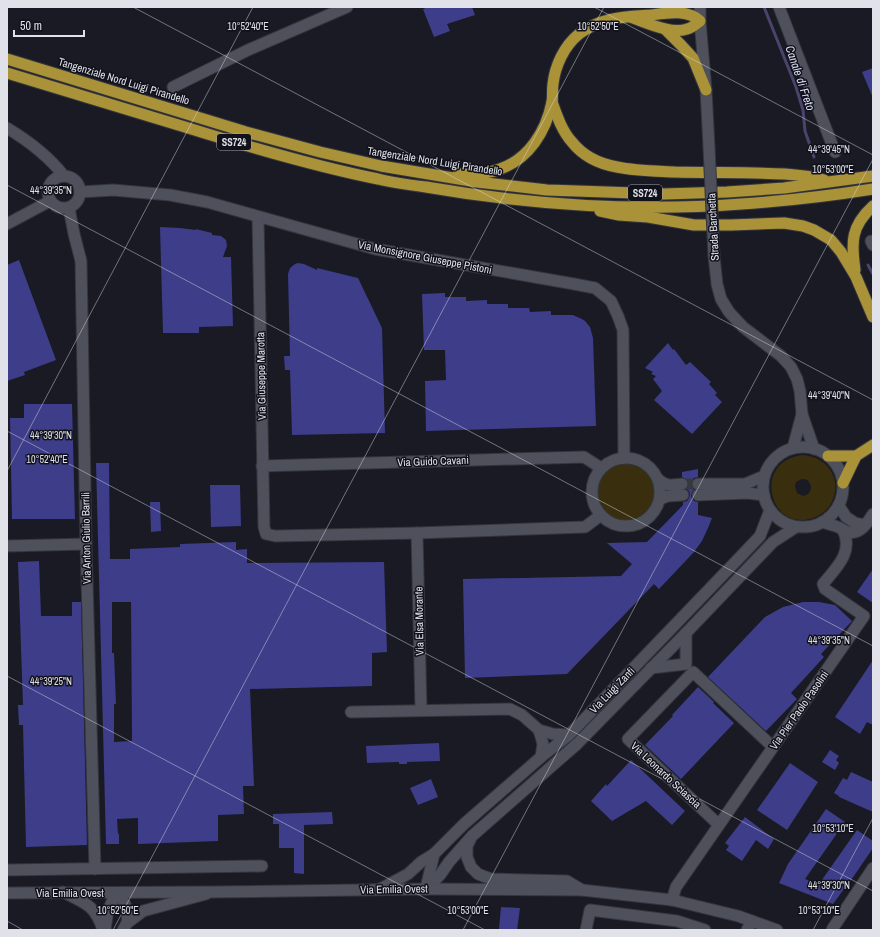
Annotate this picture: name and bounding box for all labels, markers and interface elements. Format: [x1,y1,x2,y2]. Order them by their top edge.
scale bar [14,12,84,38]
text: 50 m [20,18,42,34]
text: 10°52'40"E [227,20,269,33]
text: 10°52'50"E [577,20,619,33]
water label: Canale di Freto [781,43,819,113]
street label: Tangenziale Nord Luigi Pirandello [57,54,191,108]
road number: SS724 [217,134,251,150]
street label: Tangenziale Nord Luigi Pirandello [366,143,504,179]
text: 44°39'45"N [808,143,850,156]
text: 10°53'00"E [812,163,854,176]
text: 44°39'35"N [30,184,72,197]
road number: SS724 [628,185,662,201]
street label: Strada Barchetta [704,193,722,261]
street label: Via Monsignore Giuseppe Pistoni [357,237,493,277]
street label: Via Giuseppe Marotta [253,332,269,420]
text: 44°39'40"N [808,389,850,402]
text: 44°39'30"N [30,429,72,442]
text: 10°52'40"E [26,453,68,466]
street label: Via Guido Cavani [397,453,469,469]
street label: Via Anton Giulio Barrili [78,492,94,584]
street label: Via Elsa Morante [411,586,427,656]
text: 44°39'35"N [808,634,850,647]
street label: Via Luigi Zanfi [586,664,638,716]
street label: Via Pier Paolo Pasolini [767,668,831,752]
text: 44°39'25"N [30,675,72,688]
street label: Via Leonardo Sciascia [628,739,704,811]
text: 10°53'10"E [812,822,854,835]
text: 44°39'30"N [808,879,850,892]
street label: Via Emilia Ovest [360,881,428,897]
street label: Via Emilia Ovest [36,886,104,900]
text: 10°52'50"E [97,904,139,917]
text: 10°53'00"E [447,904,489,917]
text: 10°53'10"E [798,904,840,917]

